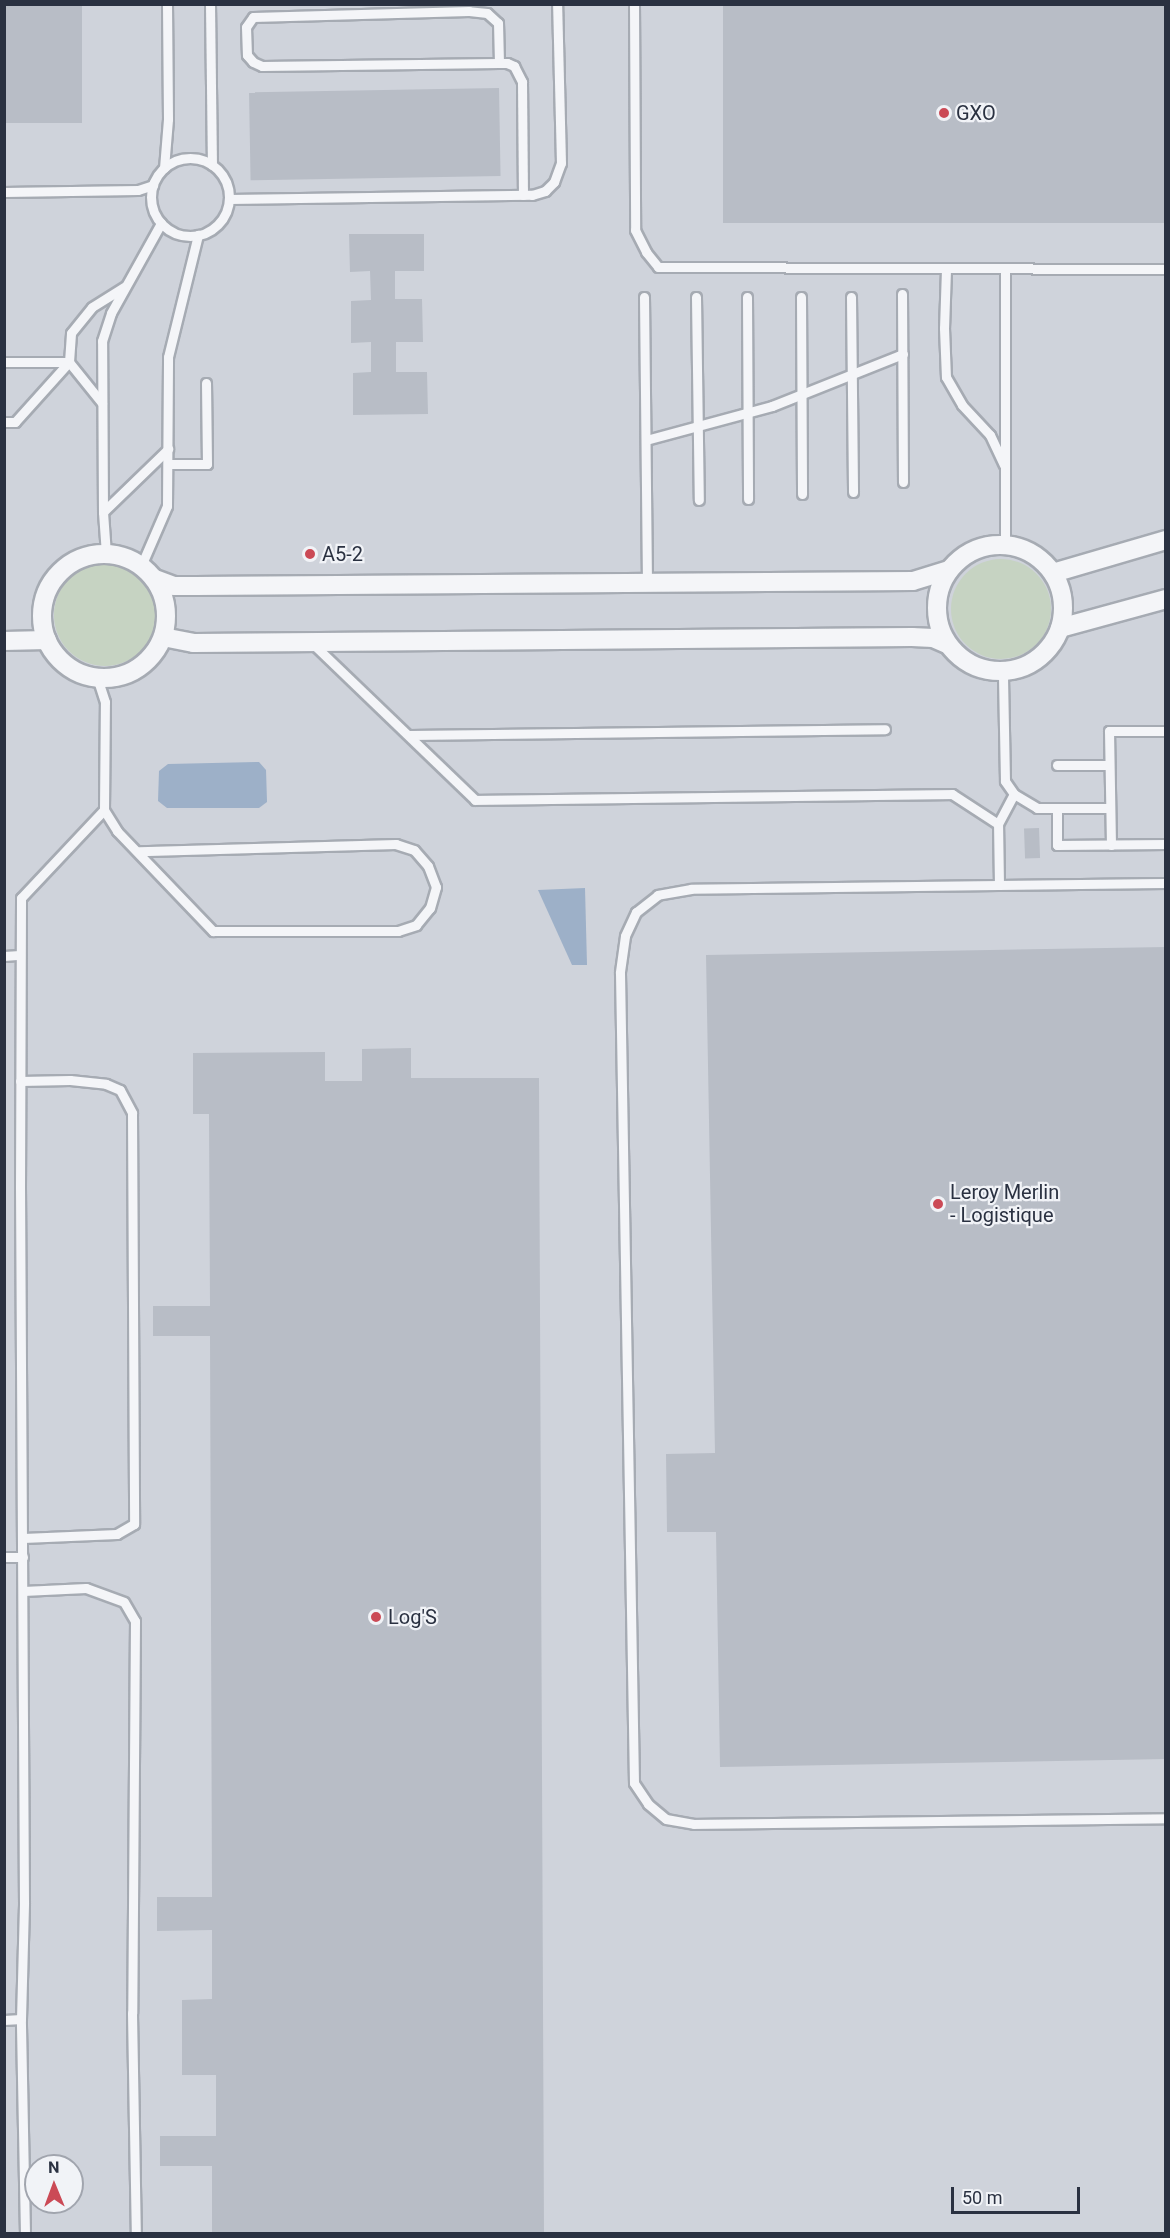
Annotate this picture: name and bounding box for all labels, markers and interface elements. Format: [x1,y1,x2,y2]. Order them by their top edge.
place label: GXO [956,101,996,125]
marker: GXO [937,106,951,120]
place label: A5-2 [322,542,363,566]
marker: A5-2 [303,547,317,561]
place label: Leroy Merlin - Logistique [950,1180,1059,1227]
marker: Leroy Merlin - Logistique [931,1197,945,1211]
place label: Log'S [388,1605,437,1629]
marker: Log'S [369,1610,383,1624]
north arrow [24,2154,84,2214]
text: N [48,2158,60,2177]
scale bar [954,2175,1083,2213]
text: 50 m [962,2187,1002,2208]

